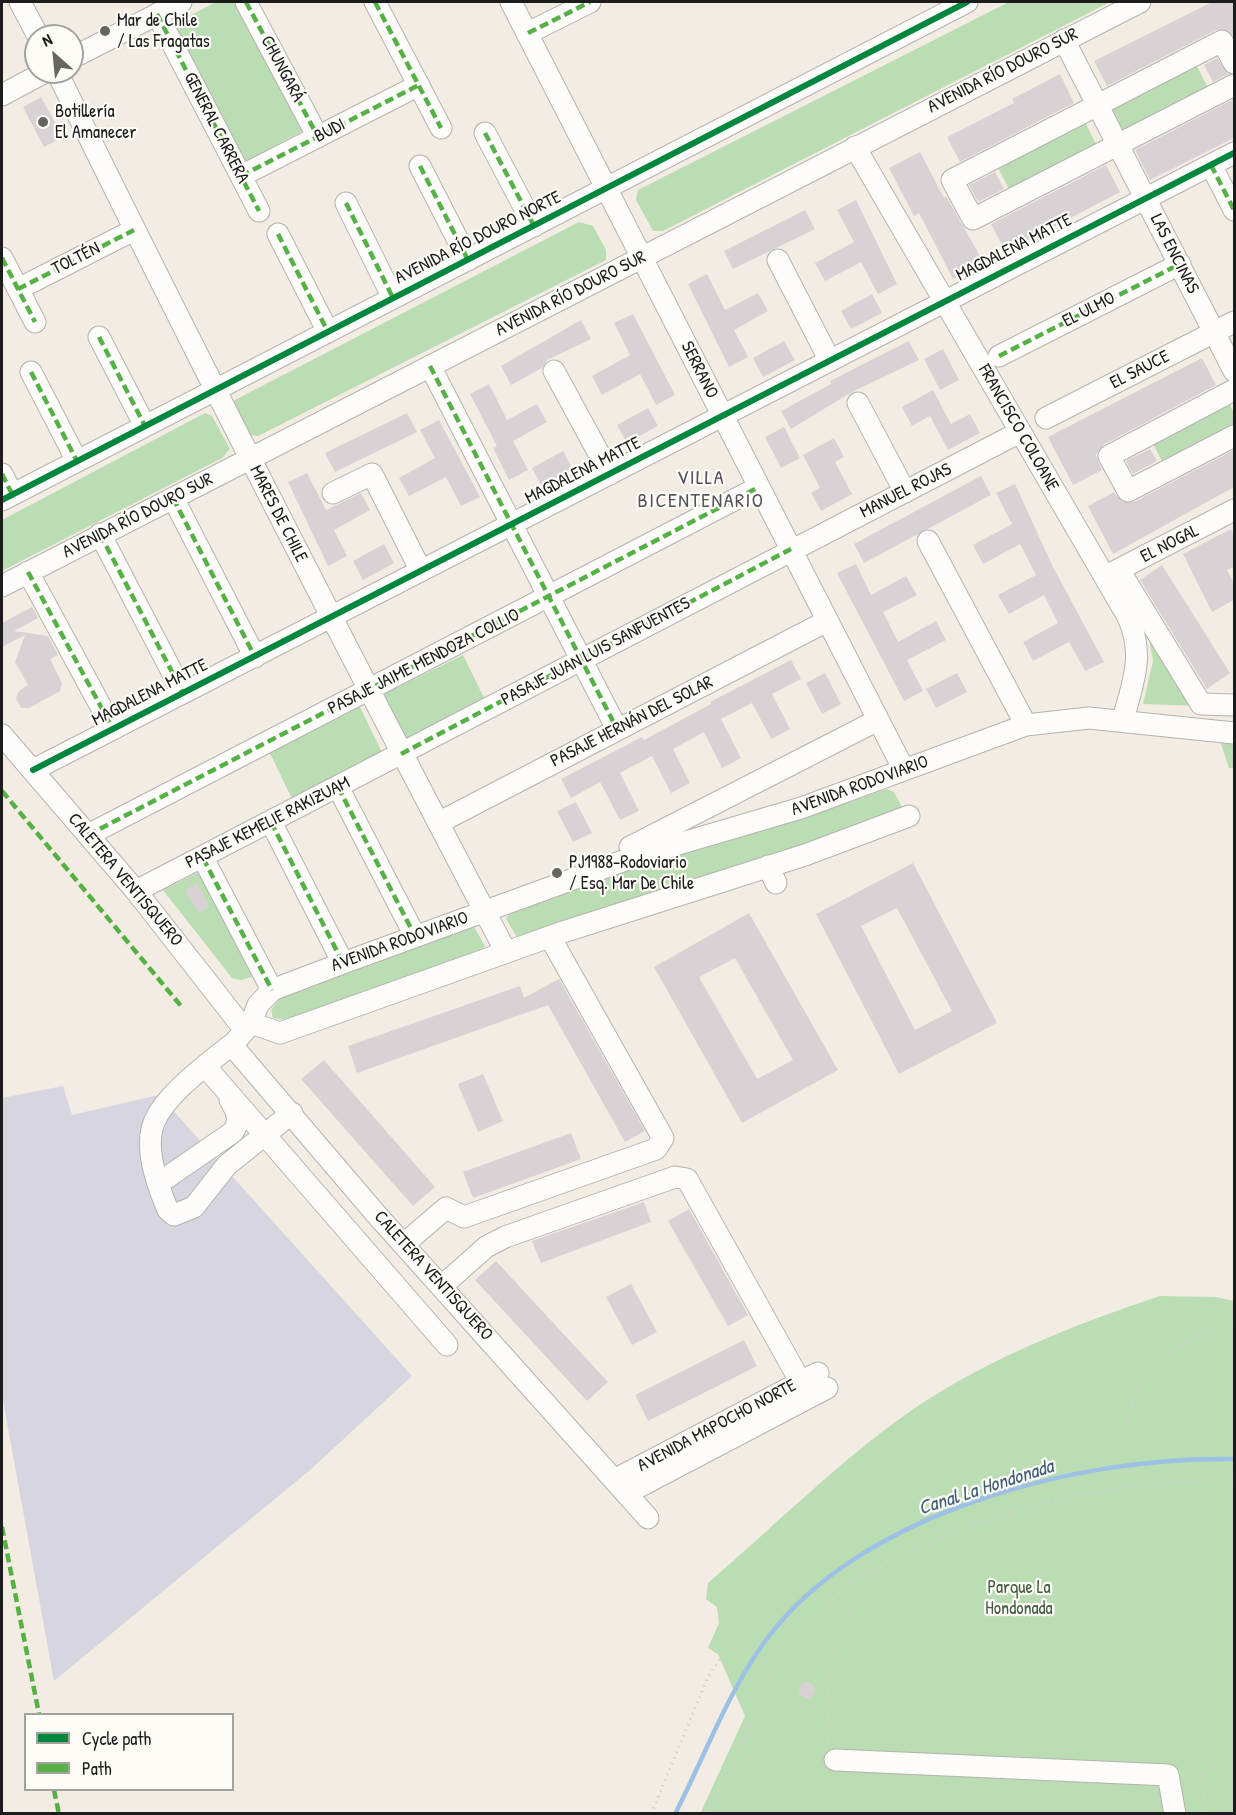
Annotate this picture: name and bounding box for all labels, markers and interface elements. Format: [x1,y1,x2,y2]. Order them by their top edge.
place label: Mar de Chile / Las Fragatas [117,10,210,52]
north arrow [24,24,84,84]
marker: Mar de Chile / Las Fragatas [98,24,112,38]
street label: AVENIDA RÍO DOURO SUR [924,24,1082,118]
text: N [38,28,56,51]
street label: CHUNGARÁ [256,32,308,106]
street label: GENERAL CARRERA [179,69,253,187]
place label: Botillería El Amanecer [55,101,136,144]
street label: BUDI [311,114,349,148]
marker: Botillería El Amanecer [36,115,50,129]
street label: AVENIDA RÍO DOURO NORTE [391,187,565,289]
street label: MAGDALENA MATTE [953,210,1075,286]
street label: LAS ENCINAS [1145,211,1203,297]
street label: TOLTÉN [48,238,104,280]
street label: AVENIDA RÍO DOURO SUR [492,247,650,341]
street label: EL ULMO [1059,288,1119,332]
street label: SERRANO [676,338,722,402]
street label: EL SAUCE [1107,346,1173,394]
street label: FRANCISCO COLOANE [973,361,1063,495]
street label: MAGDALENA MATTE [522,433,644,509]
street label: MANUEL ROJAS [857,459,955,523]
street label: MARES DE CHILE [244,462,312,566]
district label: VILLA BICENTENARIO [638,467,764,514]
street label: AVENIDA RÍO DOURO SUR [59,469,217,563]
street label: EL NOGAL [1137,520,1203,568]
street label: PASAJE JUAN LUIS SANFUENTES [498,593,694,711]
street label: PASAJE JAIME MENDOZA COLLIO [325,604,523,720]
street label: MAGDALENA MATTE [89,655,211,731]
street label: PASAJE HERNÁN DEL SOLAR [547,672,717,772]
street label: AVENIDA RODOVIARIO [788,751,932,821]
street label: PASAJE KEMELIE RAKIZUAM [182,772,354,874]
street label: CALETERA VENTISQUERO [63,809,187,951]
place label: PJ1988-Rodoviario / Esq. Mar De Chile [569,852,694,894]
marker: PJ1988-Rodoviario / Esq. Mar De Chile [550,866,564,880]
street label: AVENIDA RODOVIARIO [328,907,472,977]
street label: CALETERA VENTISQUERO [369,1207,497,1345]
street label: AVENIDA MAPOCHO NORTE [634,1375,800,1477]
water label: Canal La Hondonada [916,1455,1056,1521]
park label: Parque La Hondonada [985,1577,1053,1620]
legend [24,1713,234,1791]
text: Cycle path [82,1726,151,1751]
text: Path [82,1756,111,1781]

